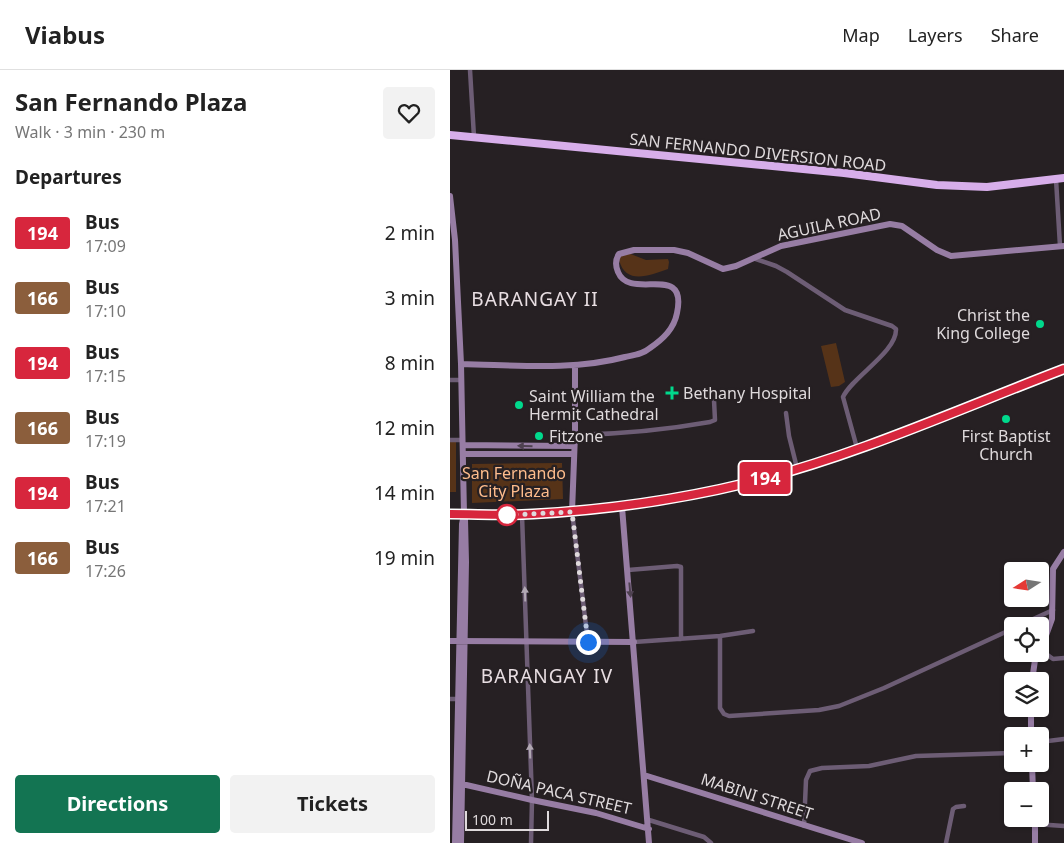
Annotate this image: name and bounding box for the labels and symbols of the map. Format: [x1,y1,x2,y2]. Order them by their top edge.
street label: SAN FERNANDO DIVERSION ROAD [629,128,887,176]
street label: AGUILA ROAD [775,202,883,246]
district label: BARANGAY II [471,286,599,312]
place label: Christ the King College [936,304,1030,344]
marker: Christ the King College [1034,318,1046,330]
place label: Bethany Hospital [683,382,811,404]
place label: Saint William the Hermit Cathedral [529,385,659,425]
marker: Bethany Hospital [665,386,679,400]
marker: Saint William the Hermit Cathedral [513,399,525,411]
marker: First Baptist Church [1000,413,1012,425]
place label: Fitzone [549,425,603,447]
place label: First Baptist Church [961,425,1051,465]
marker: Fitzone [533,430,545,442]
one-way arrow [517,442,533,450]
park label: San Fernando City Plaza [462,462,566,502]
line badge: 194 [736,462,794,494]
unlabelled marker [496,504,518,526]
north arrow [1004,562,1049,608]
one-way arrow [626,583,634,599]
one-way arrow [521,585,529,601]
your location [576,630,601,655]
district label: BARANGAY IV [481,663,613,689]
one-way arrow [526,743,534,759]
street label: DOÑA PACA STREET [484,765,634,819]
street label: MABINI STREET [698,768,816,825]
scale bar [465,808,549,831]

